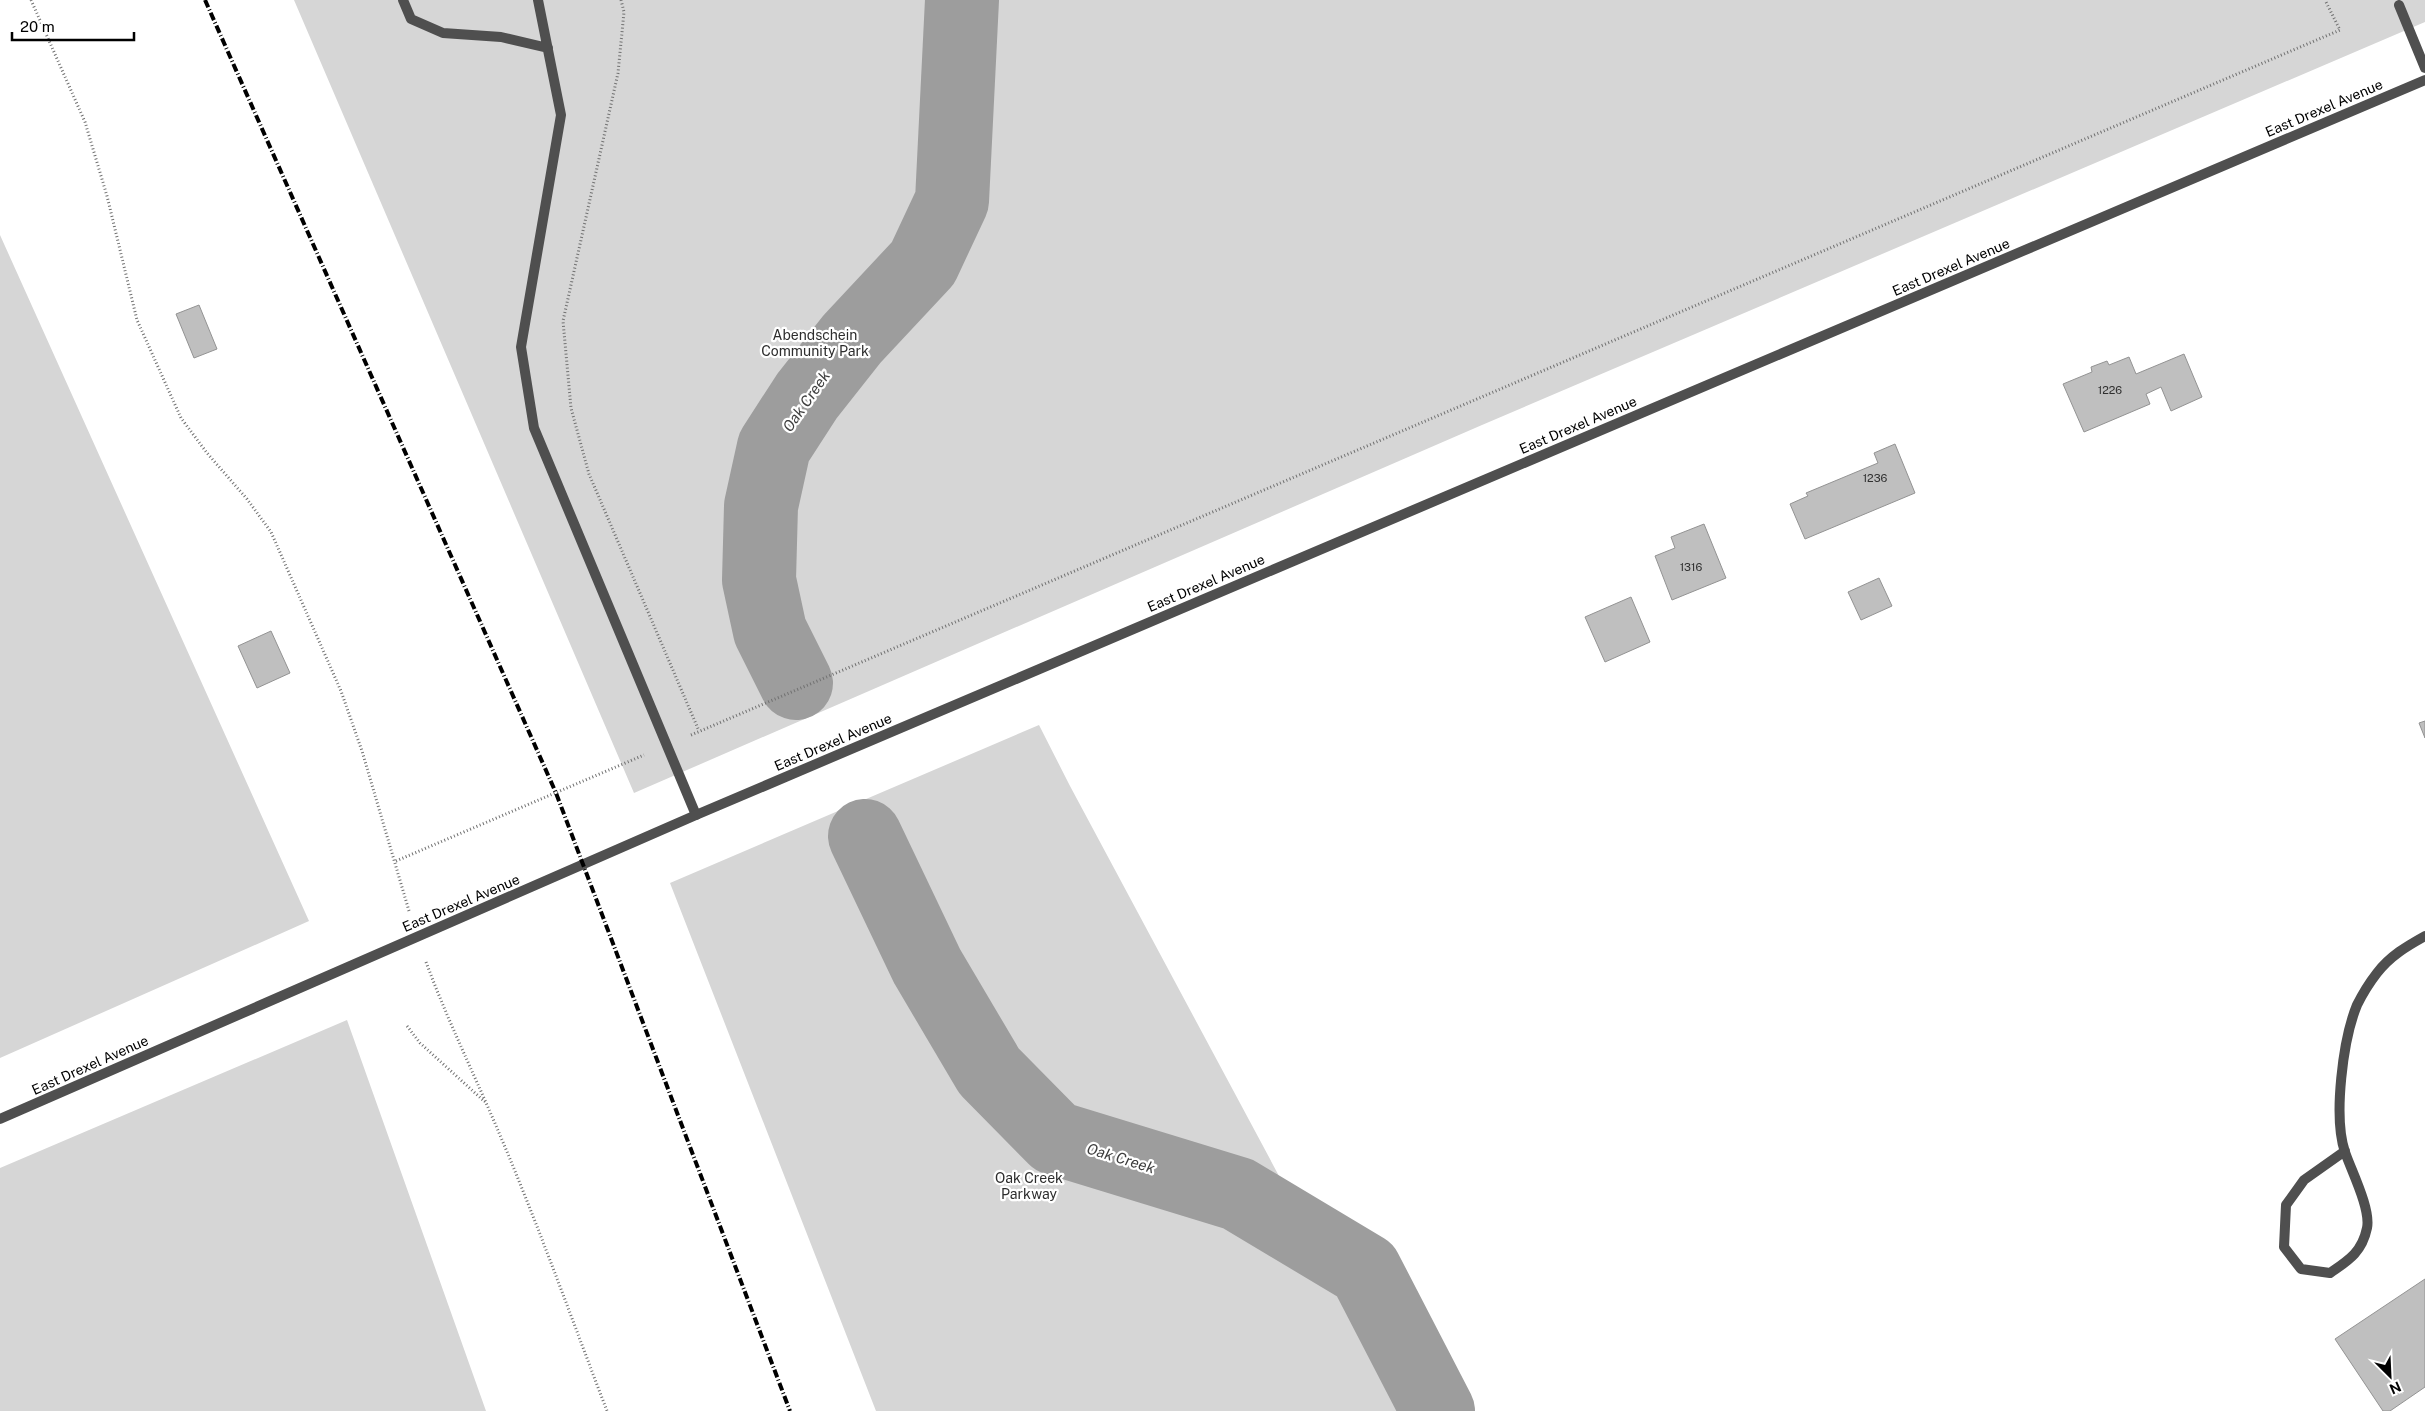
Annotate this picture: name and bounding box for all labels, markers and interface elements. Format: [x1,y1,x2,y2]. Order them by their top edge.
scale bar [12,10,135,42]
text: 20 m [20,18,55,35]
street label: East Drexel Avenue [2263,76,2385,140]
street label: East Drexel Avenue [1890,235,2012,299]
park label: Abendschein Community Park [761,327,869,359]
water label: Oak Creek [779,367,834,435]
house number: 1226 [2098,384,2122,396]
street label: East Drexel Avenue [1517,393,1639,457]
house number: 1236 [1863,472,1888,484]
street label: East Drexel Avenue [1145,551,1267,615]
house number: 1316 [1680,561,1703,573]
street label: East Drexel Avenue [772,710,894,774]
street label: East Drexel Avenue [400,871,522,935]
street label: East Drexel Avenue [29,1032,151,1098]
water label: Oak Creek [1085,1140,1158,1177]
park label: Oak Creek Parkway [995,1170,1063,1202]
north arrow [2365,1351,2415,1401]
text: N [2387,1378,2404,1397]

